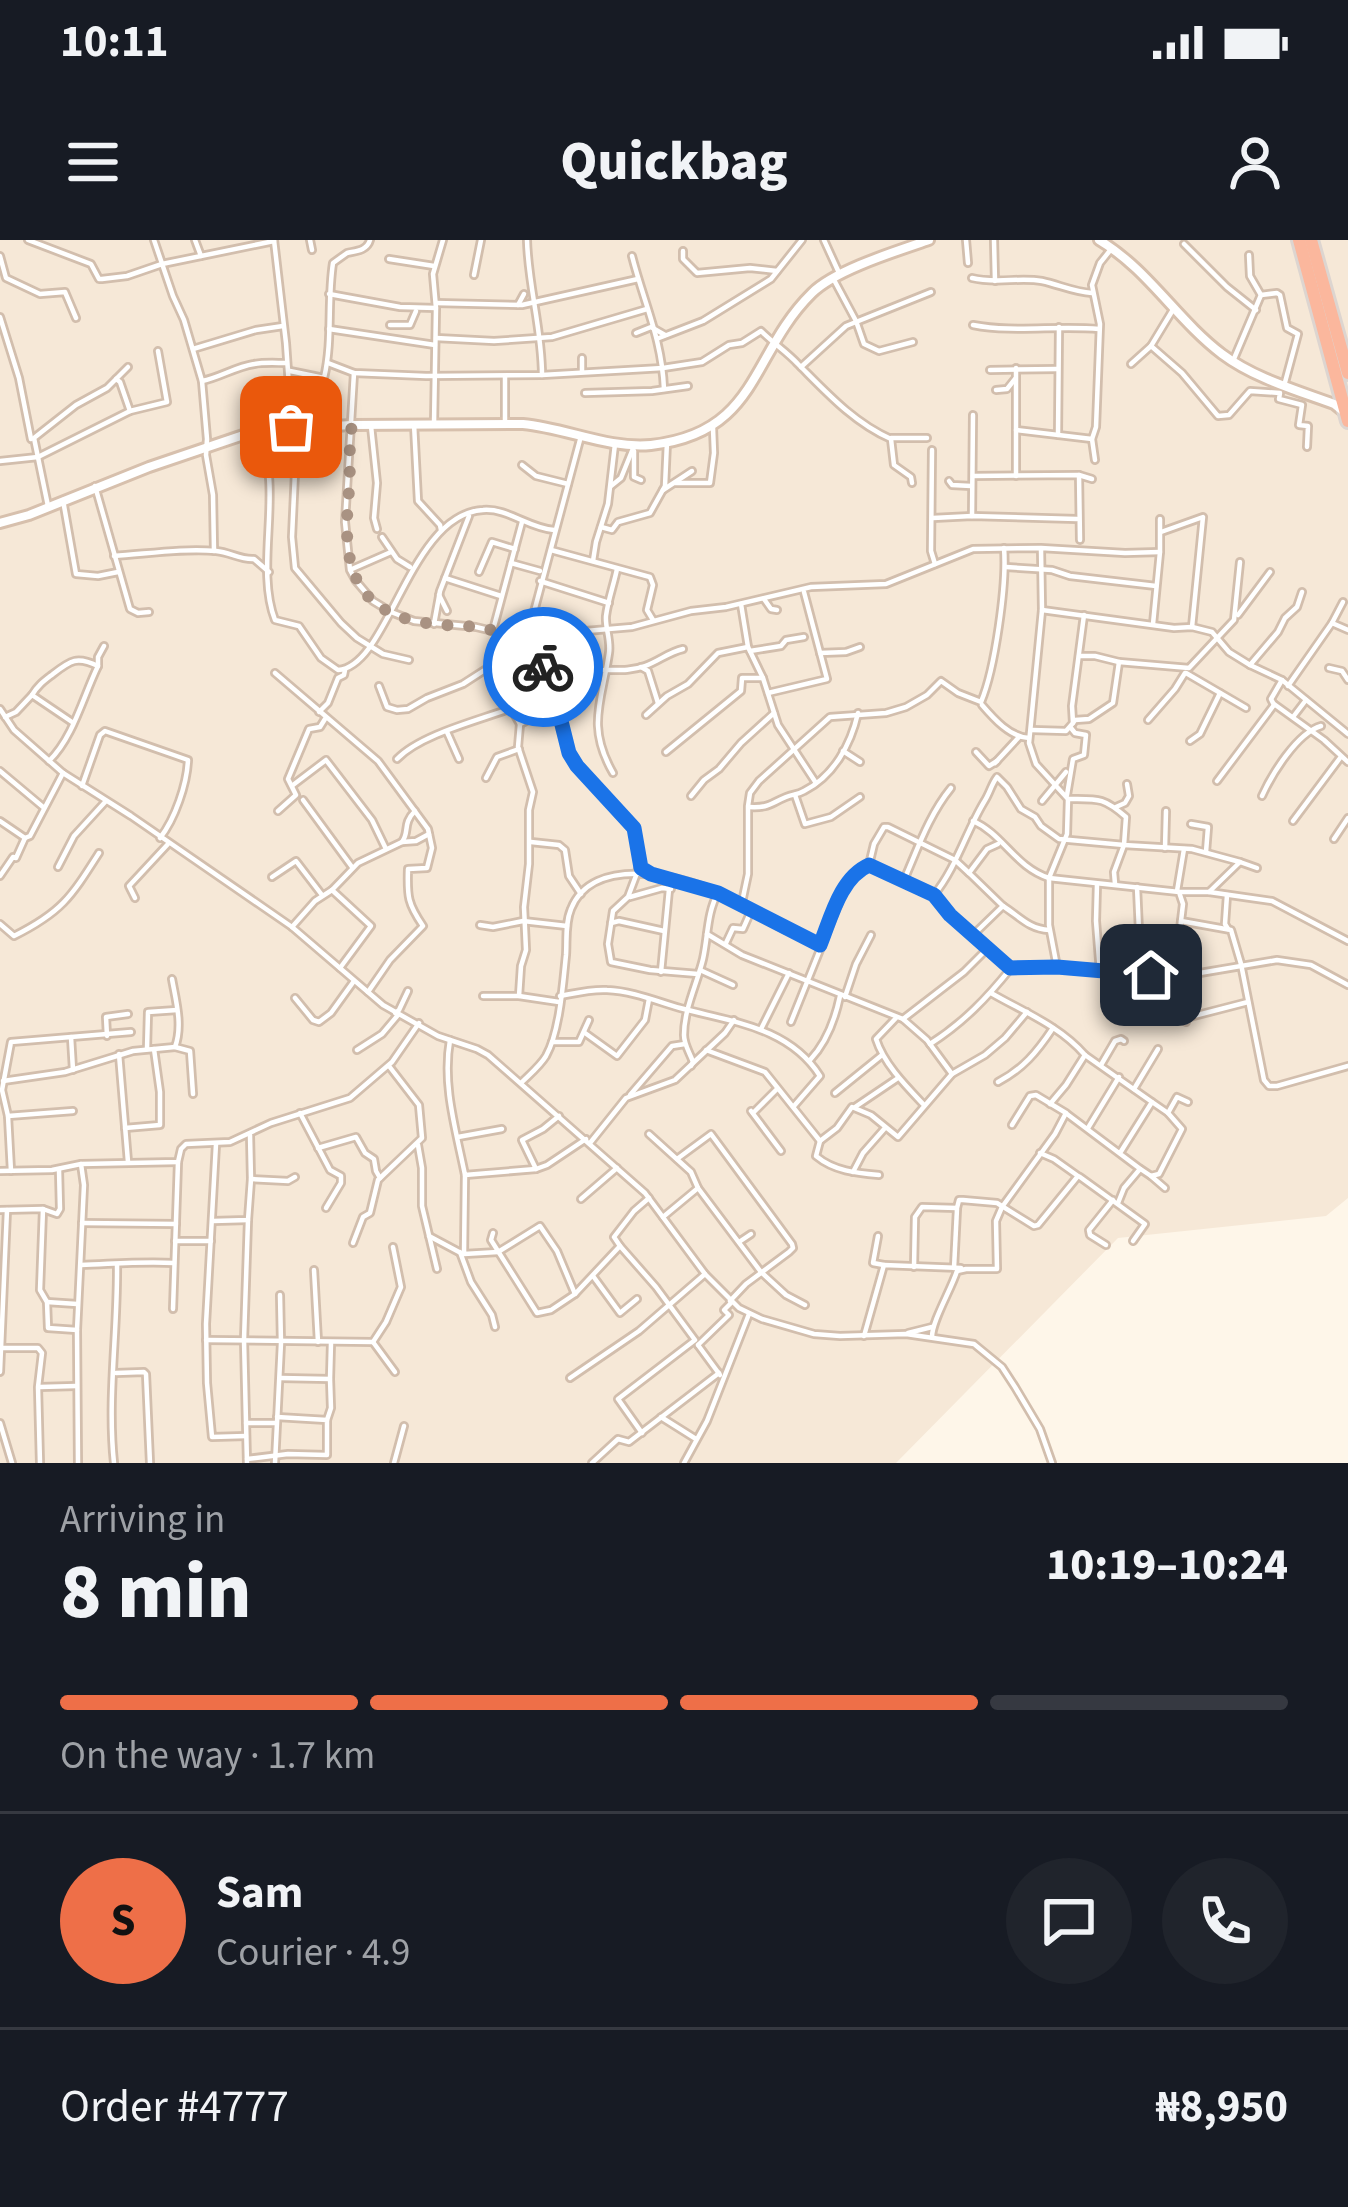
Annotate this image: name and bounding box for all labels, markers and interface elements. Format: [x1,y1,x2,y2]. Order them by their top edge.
text: 10:11 [60,10,169,74]
text: Quickbag [560,124,788,201]
icon: menu [60,129,126,195]
icon: person [1222,129,1288,195]
pin [240,376,342,478]
icon: bag [258,394,324,460]
courier [483,607,603,727]
icon: bike [510,634,576,700]
pin [1100,924,1202,1026]
icon: home [1118,942,1184,1008]
text: Arriving in [60,1492,225,1548]
text: 10:19–10:24 [1046,1533,1288,1597]
text: 8 min [60,1537,252,1648]
text: On the way · 1.7 km [60,1728,375,1784]
button: chat [1006,1858,1132,1984]
button: phone [1162,1858,1288,1984]
text: Sam [216,1861,303,1925]
text: S [110,1889,136,1953]
text: Courier · 4.9 [216,1925,410,1981]
text: Order #4777 [60,2075,289,2139]
text: ₦8,950 [1156,2075,1288,2139]

